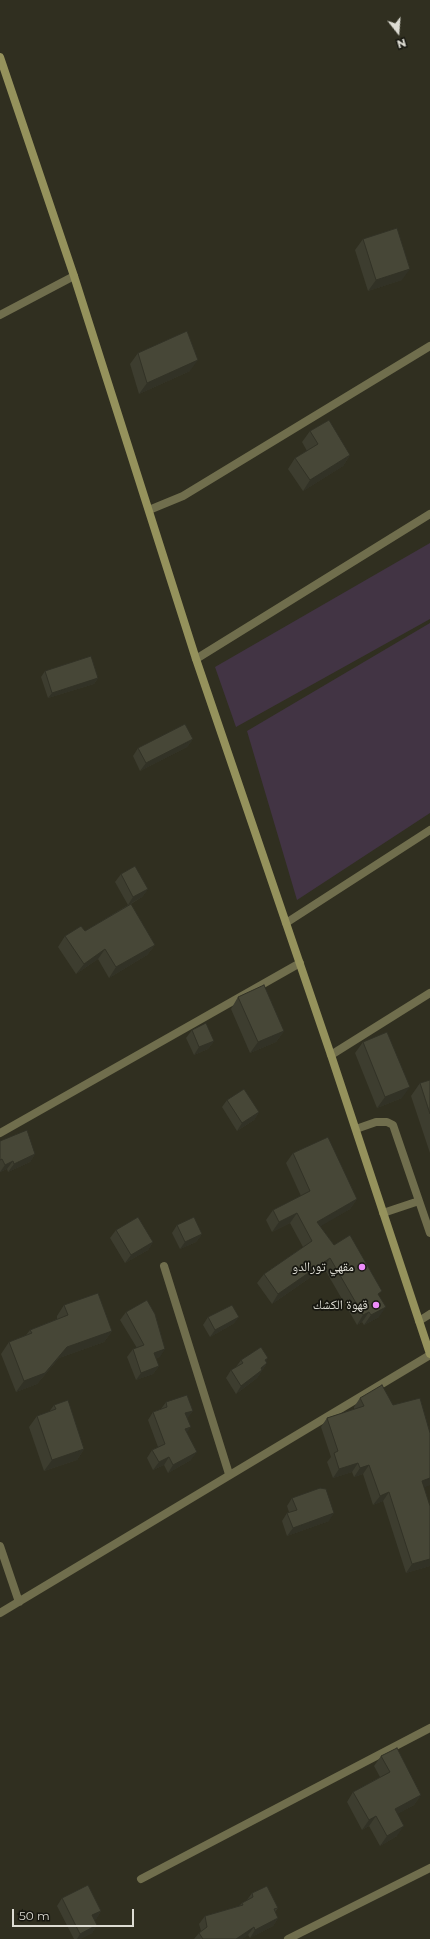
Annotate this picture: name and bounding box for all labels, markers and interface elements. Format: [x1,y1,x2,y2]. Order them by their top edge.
north arrow [378,12,418,52]
text: N [395,35,408,51]
place label: مقهي تورالدو [292,1259,354,1275]
marker: مقهي تورالدو [357,1262,367,1272]
place label: قهوة الكشك [313,1297,368,1313]
marker: قهوة الكشك [371,1300,381,1310]
scale bar [14,1901,136,1927]
text: 50 m [19,1908,50,1923]

